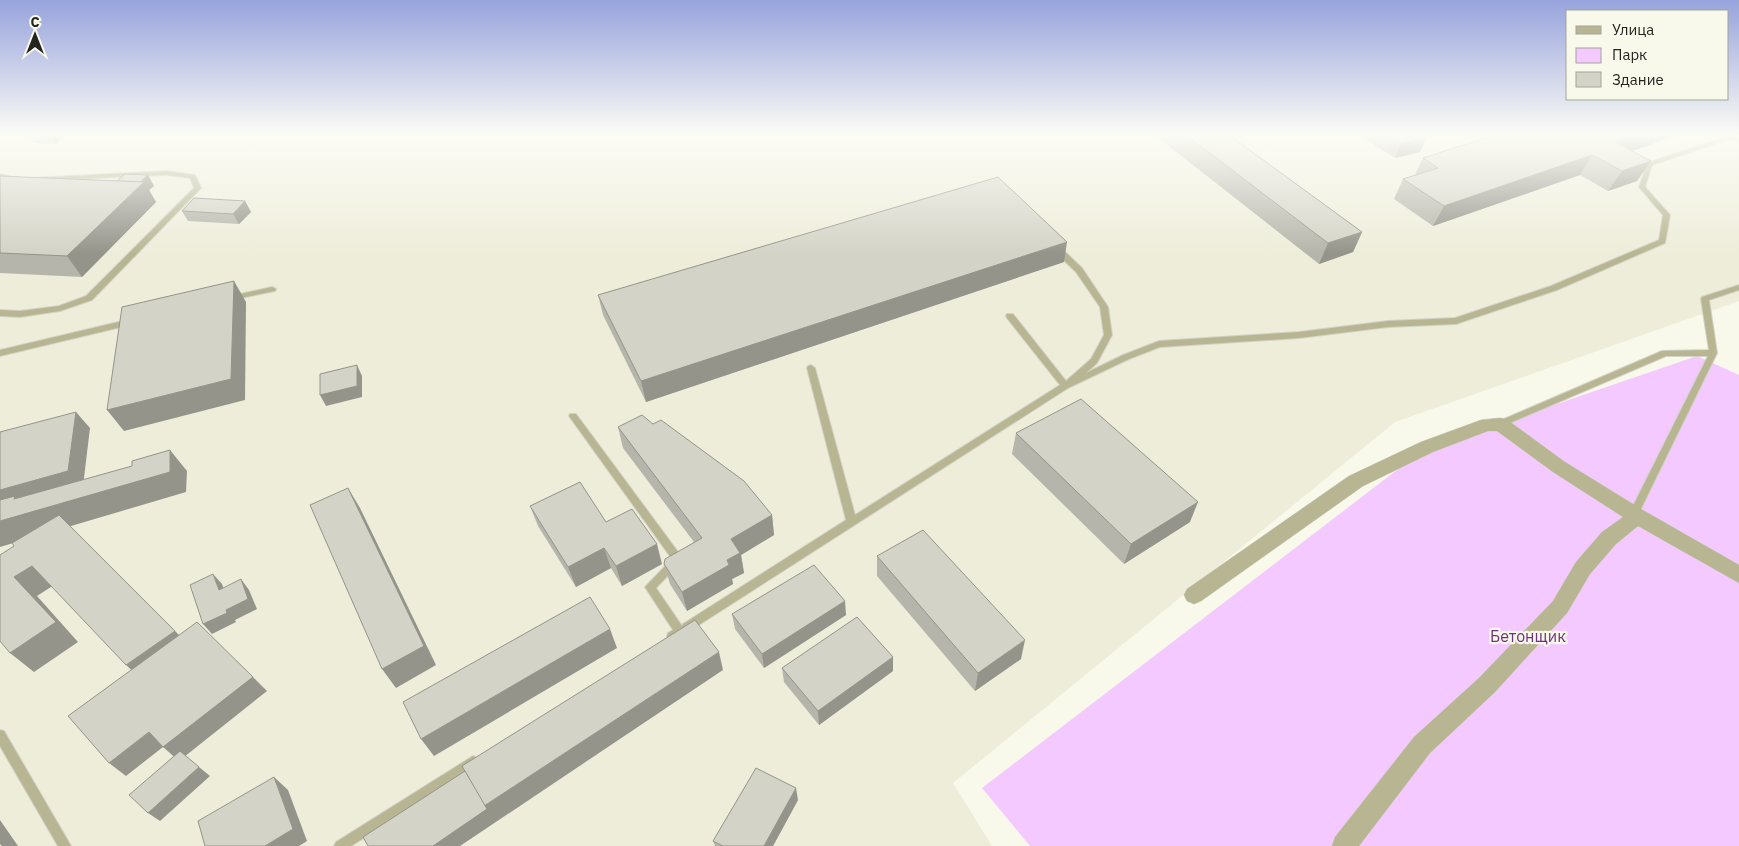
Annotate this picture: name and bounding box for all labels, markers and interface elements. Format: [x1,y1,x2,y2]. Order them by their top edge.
north arrow [10,10,60,60]
legend [1566,10,1729,100]
text: С [30,13,40,31]
text: Улица [1612,20,1654,39]
text: Парк [1612,45,1647,64]
text: Здание [1612,70,1664,89]
park label: Бетонщик [1490,626,1566,646]

